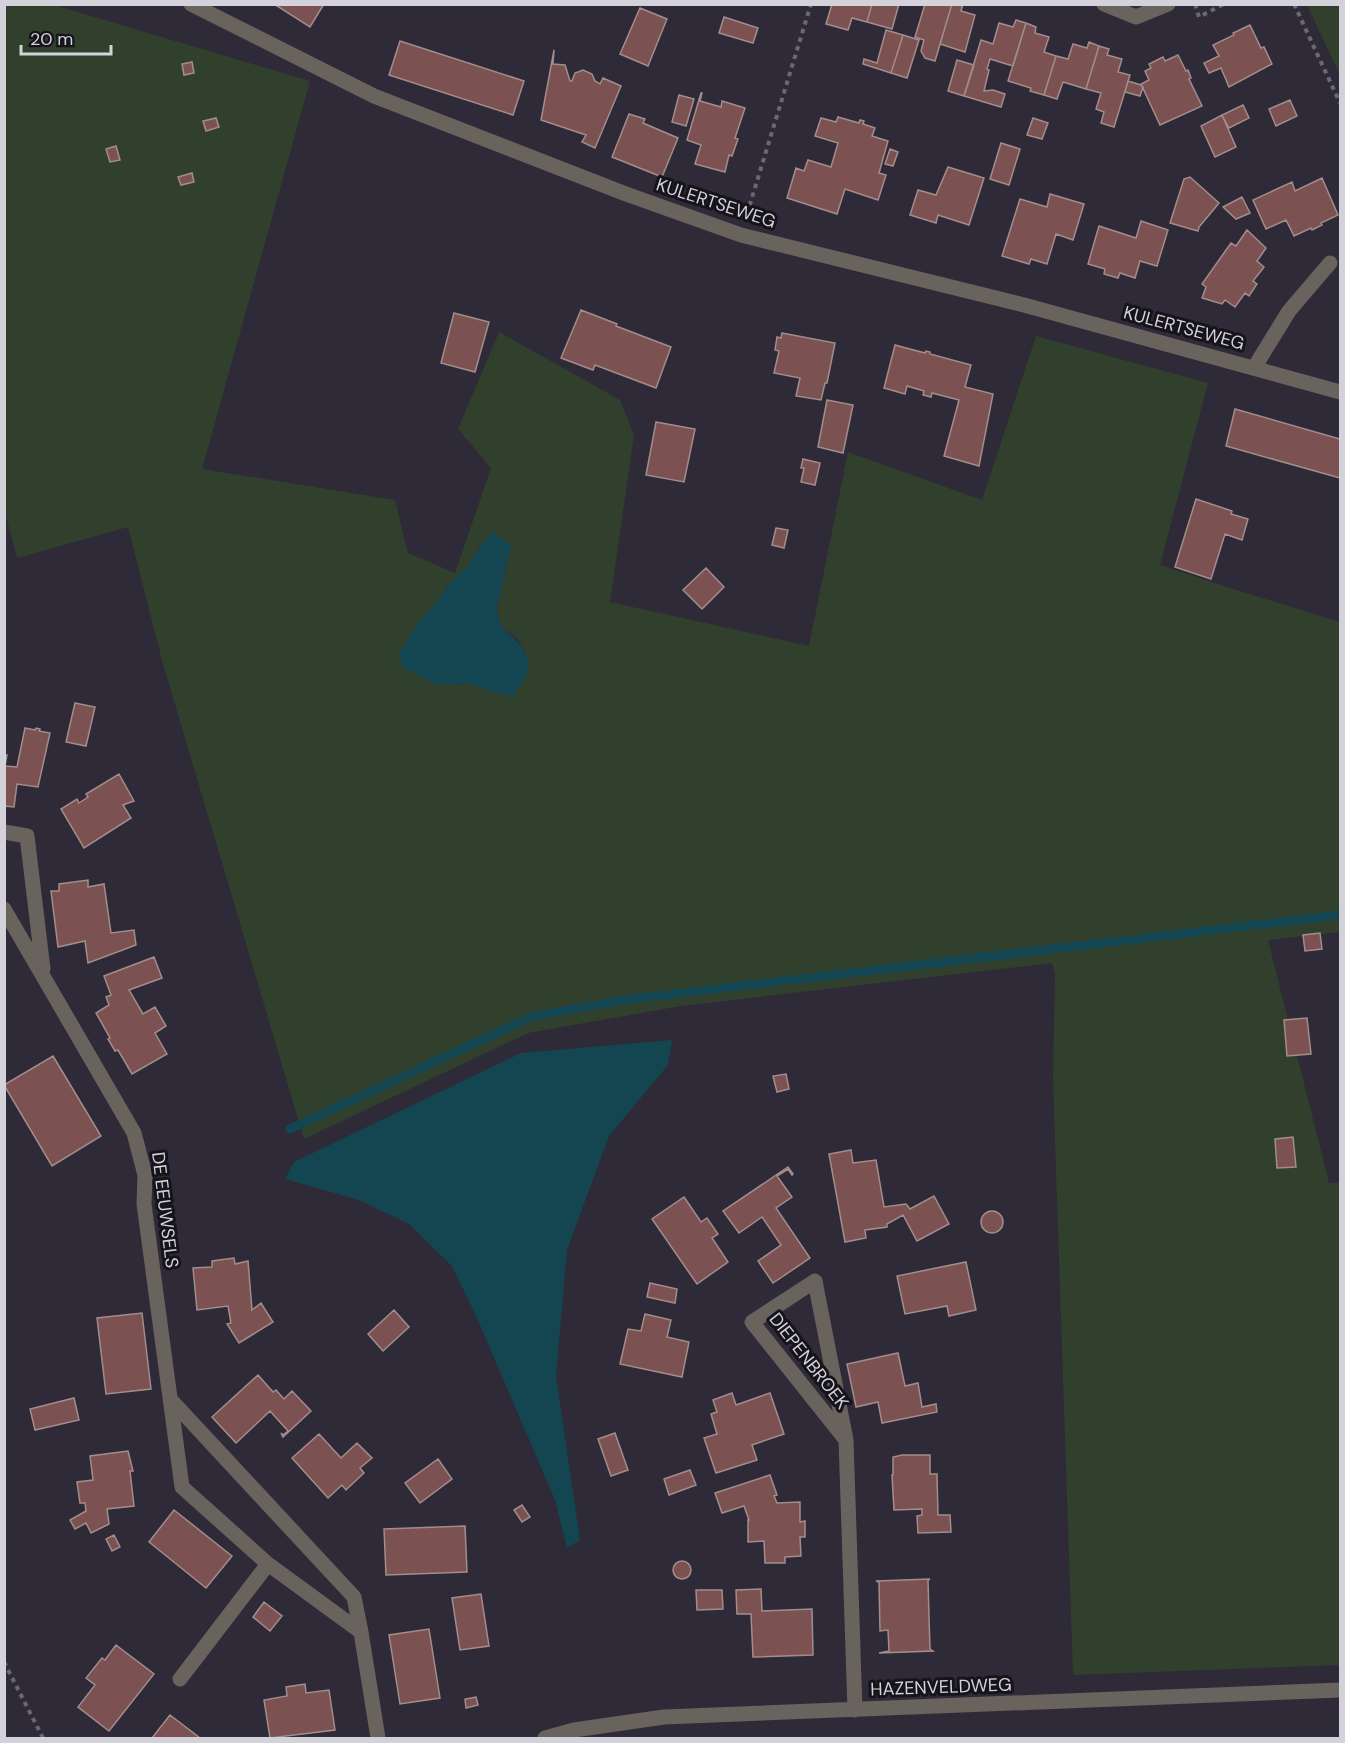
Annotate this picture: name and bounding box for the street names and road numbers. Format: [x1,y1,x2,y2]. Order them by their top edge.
street label: KULERTSEWEG [653,172,779,234]
street label: KULERTSEWEG [1121,300,1247,356]
street label: DE EEUWSELS [146,1151,184,1269]
street label: DIEPENBROEK [764,1308,854,1414]
street label: HAZENVELDWEG [870,1673,1012,1701]

